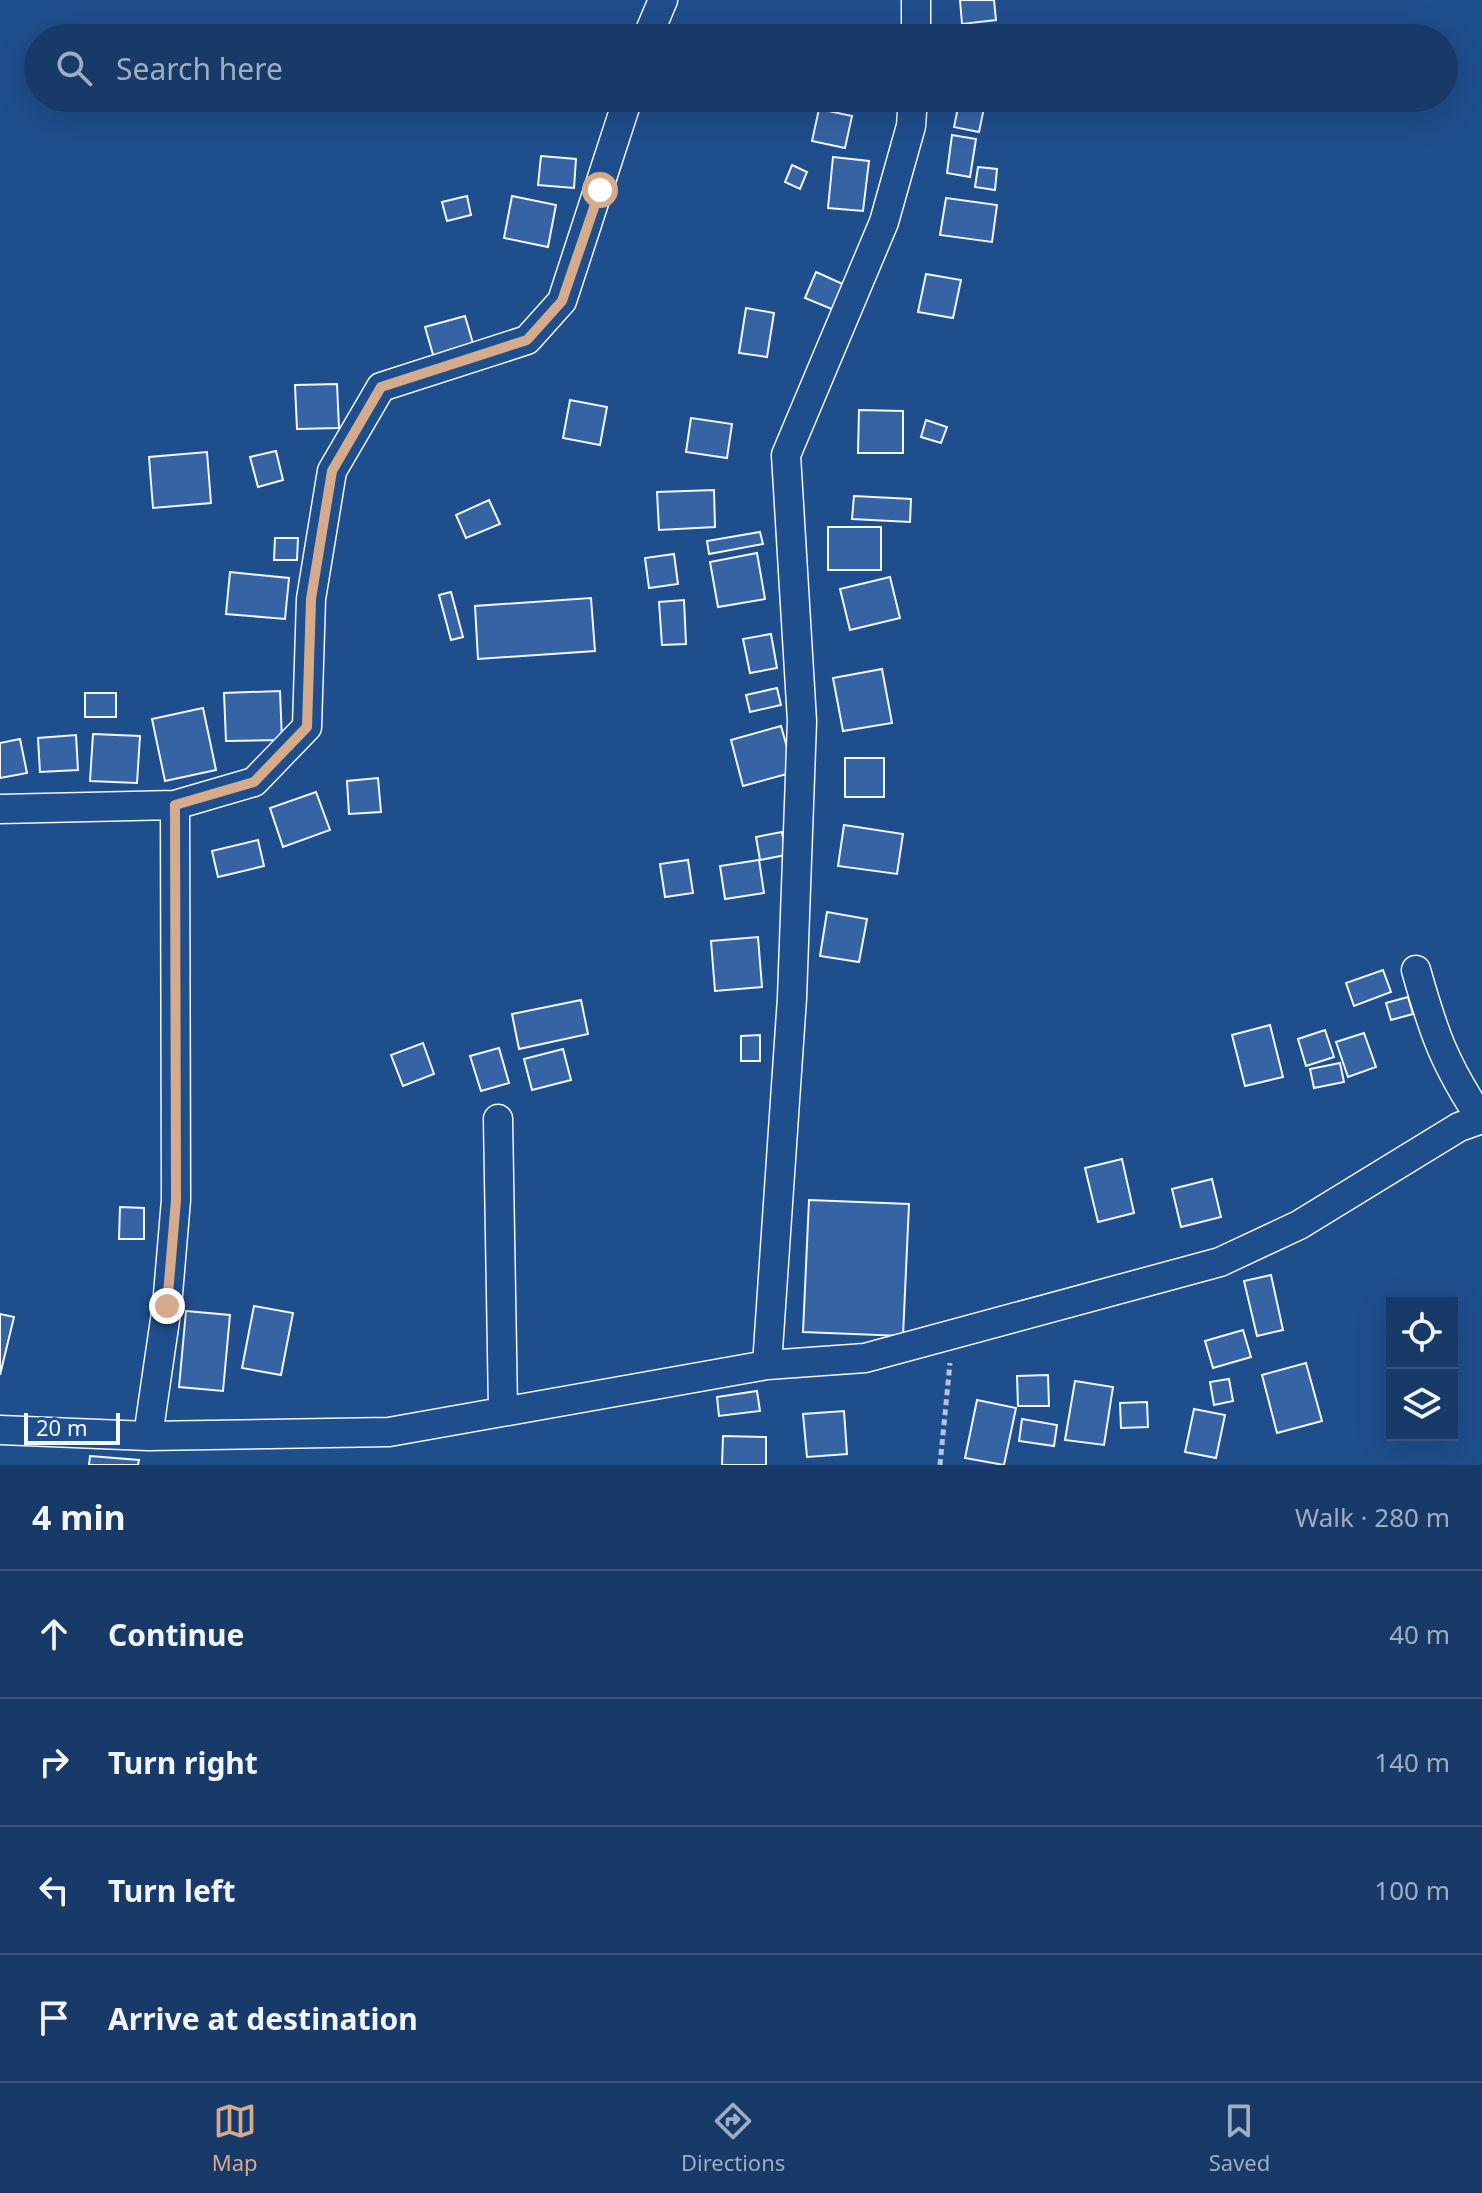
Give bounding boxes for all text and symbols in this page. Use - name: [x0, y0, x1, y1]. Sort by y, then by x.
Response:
- search box: [24, 24, 1458, 112]
- icon: search: [52, 46, 96, 90]
- text: Search here: [116, 48, 283, 89]
- route start: [582, 172, 618, 208]
- route end: [149, 1288, 185, 1324]
- map controls: [1386, 1297, 1458, 1441]
- button: locate: [1386, 1297, 1458, 1369]
- button: layers: [1386, 1369, 1458, 1441]
- scale bar: [24, 1409, 120, 1445]
- text: 20 m: [36, 1412, 87, 1442]
- text: 4 min: [32, 1494, 126, 1540]
- text: Walk · 280 m: [1295, 1499, 1450, 1535]
- icon: ahead: [32, 1612, 76, 1656]
- text: Continue: [108, 1614, 244, 1655]
- text: 40 m: [1389, 1616, 1450, 1652]
- icon: right: [32, 1740, 76, 1784]
- text: Turn right: [108, 1742, 258, 1783]
- text: 140 m: [1374, 1744, 1450, 1780]
- icon: left: [32, 1868, 76, 1912]
- text: Turn left: [108, 1870, 236, 1911]
- text: 100 m: [1374, 1872, 1450, 1908]
- icon: arrive: [32, 1996, 76, 2040]
- text: Arrive at destination: [108, 1998, 418, 2039]
- tab: Map: [212, 2099, 258, 2177]
- tab: Directions: [681, 2099, 785, 2177]
- tab: Saved: [1209, 2099, 1270, 2177]

